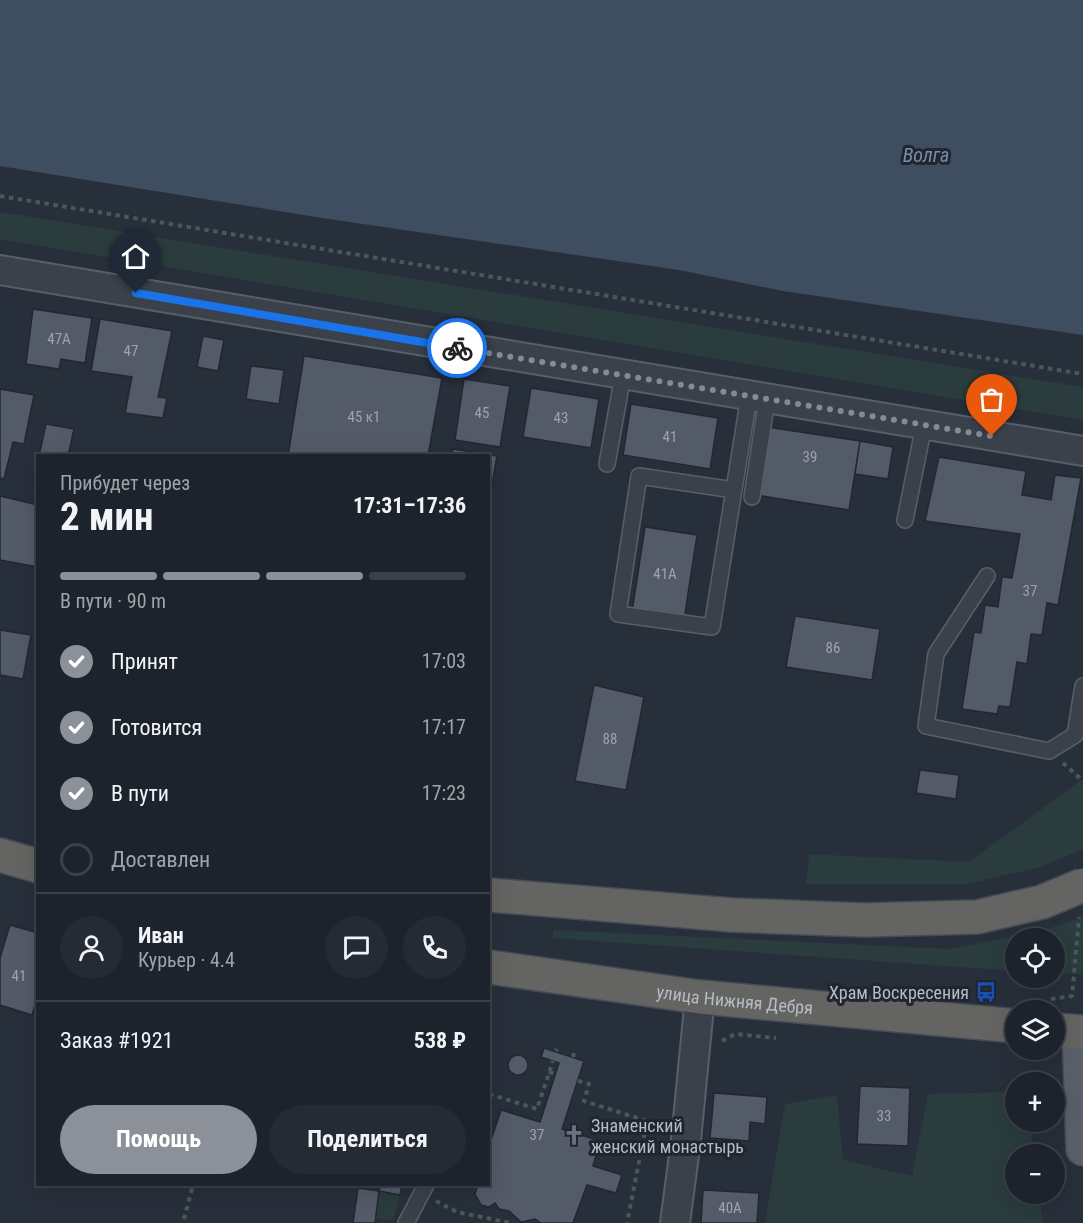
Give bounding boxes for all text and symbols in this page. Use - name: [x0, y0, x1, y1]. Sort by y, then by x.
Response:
- water label: Волга: [903, 143, 949, 167]
- pin: [110, 231, 161, 293]
- icon: home: [119, 240, 152, 273]
- courier: [427, 318, 487, 378]
- house number: 47А: [47, 330, 71, 348]
- icon: bike: [441, 332, 474, 365]
- house number: 47: [124, 342, 138, 360]
- pin: [966, 374, 1017, 436]
- icon: bag: [975, 383, 1008, 416]
- house number: 45: [475, 404, 489, 422]
- house number: 45 к1: [348, 408, 380, 426]
- house number: 43: [554, 409, 568, 427]
- house number: 41: [663, 428, 677, 446]
- house number: 39: [803, 448, 817, 466]
- text: Прибудет через: [60, 471, 190, 495]
- text: 17:31–17:36: [353, 493, 466, 518]
- text: 2 мин: [60, 494, 154, 540]
- house number: 41А: [653, 565, 677, 583]
- house number: 37: [1023, 582, 1037, 600]
- text: В пути · 90 m: [60, 589, 166, 613]
- house number: 86: [826, 639, 840, 657]
- icon: check: [60, 645, 93, 678]
- text: Принят: [111, 649, 178, 674]
- text: 17:03: [422, 649, 466, 673]
- icon: check: [60, 711, 93, 744]
- text: Готовится: [111, 715, 202, 740]
- text: 17:17: [422, 715, 466, 739]
- house number: 88: [603, 730, 617, 748]
- icon: check: [60, 777, 93, 810]
- text: В пути: [111, 781, 169, 806]
- text: 17:23: [422, 781, 466, 805]
- text: Доставлен: [111, 847, 210, 872]
- button: person: [60, 916, 123, 979]
- button: chat: [325, 916, 388, 979]
- button: phone: [403, 916, 466, 979]
- text: Иван: [138, 923, 184, 948]
- map controls: [1005, 928, 1065, 1204]
- button: locate: [1005, 928, 1065, 988]
- text: Курьер · 4.4: [138, 948, 235, 972]
- house number: 41: [12, 967, 26, 985]
- street label: улица Нижняя Дебря: [655, 980, 814, 1018]
- bus stop icon: Храм Воскресения: [974, 980, 998, 1004]
- place label: Храм Воскресения: [829, 982, 969, 1003]
- button: layers: [1005, 1000, 1065, 1060]
- text: Заказ #1921: [60, 1028, 173, 1053]
- text: 538 ₽: [414, 1028, 466, 1053]
- button: +: [1005, 1072, 1065, 1132]
- button: Помощь: [60, 1105, 257, 1174]
- button: Поделиться: [269, 1105, 466, 1174]
- house number: 33: [877, 1107, 891, 1125]
- place label: Знаменский женский монастырь: [591, 1115, 744, 1157]
- church icon: Знаменский женский монастырь: [562, 1123, 586, 1147]
- house number: 37: [530, 1126, 544, 1144]
- button: −: [1005, 1144, 1065, 1204]
- house number: 40А: [718, 1199, 742, 1217]

